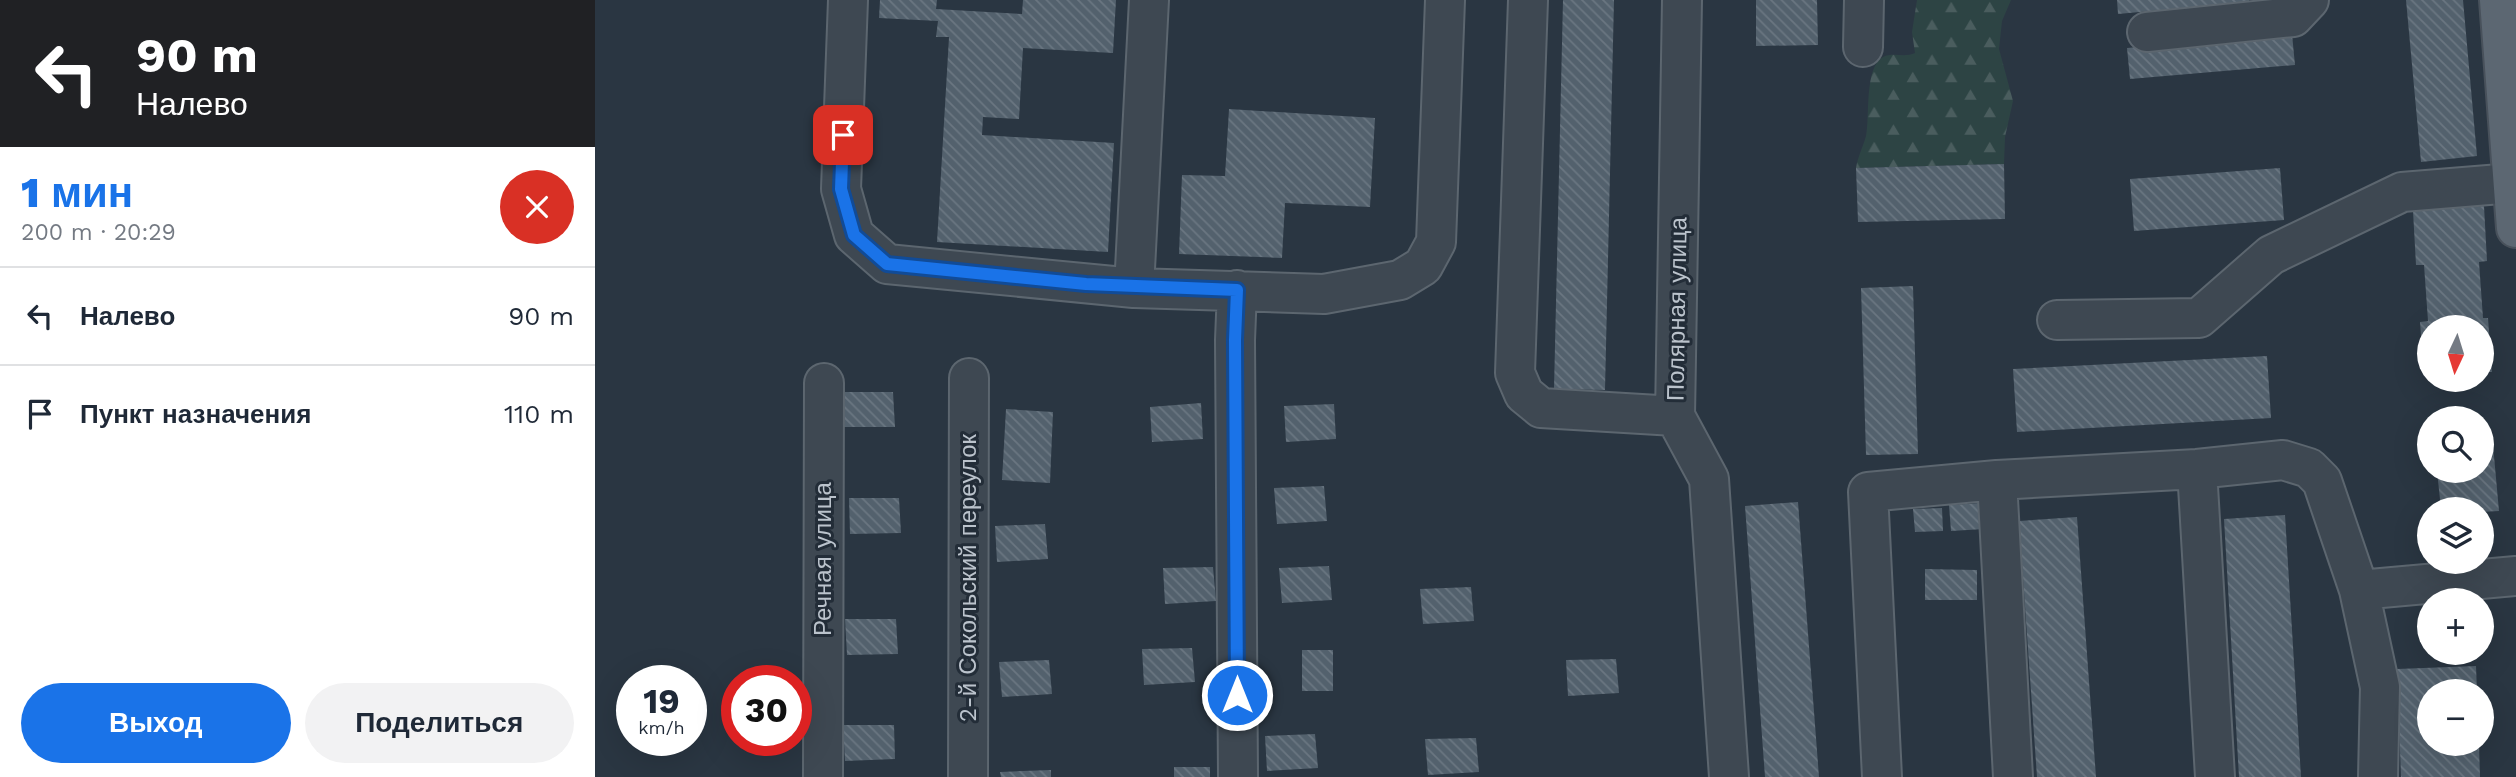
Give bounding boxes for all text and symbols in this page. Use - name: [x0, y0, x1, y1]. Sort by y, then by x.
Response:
- text: 90 m: [136, 26, 258, 84]
- icon: left: [21, 28, 112, 119]
- text: Налево: [136, 85, 248, 123]
- pin: [813, 105, 873, 165]
- icon: arrive: [824, 116, 862, 154]
- text: 1 мин: [21, 168, 133, 217]
- button: close: [500, 170, 574, 244]
- street label: Полярная улица: [1661, 216, 1693, 401]
- text: 200 m · 20:29: [21, 219, 176, 246]
- icon: left: [21, 297, 59, 335]
- text: Налево: [80, 301, 175, 331]
- text: 90 m: [508, 301, 574, 331]
- north arrow: [2417, 315, 2494, 392]
- map controls: [2417, 315, 2494, 756]
- icon: arrive: [21, 395, 59, 433]
- text: Пункт назначения: [80, 399, 311, 429]
- text: 110 m: [504, 399, 574, 429]
- button: search: [2417, 406, 2494, 483]
- street label: 2-й Сокольский переулок: [954, 434, 982, 722]
- street label: Речная улица: [809, 481, 837, 636]
- button: layers: [2417, 497, 2494, 574]
- button: +: [2417, 588, 2494, 665]
- position arrow: [1200, 658, 1274, 732]
- speed limit sign: 30: [721, 665, 812, 756]
- button: −: [2417, 679, 2494, 756]
- text: 19: [643, 680, 680, 722]
- button: Выход: [21, 683, 291, 763]
- button: Поделиться: [305, 683, 574, 763]
- text: km/h: [638, 717, 685, 738]

